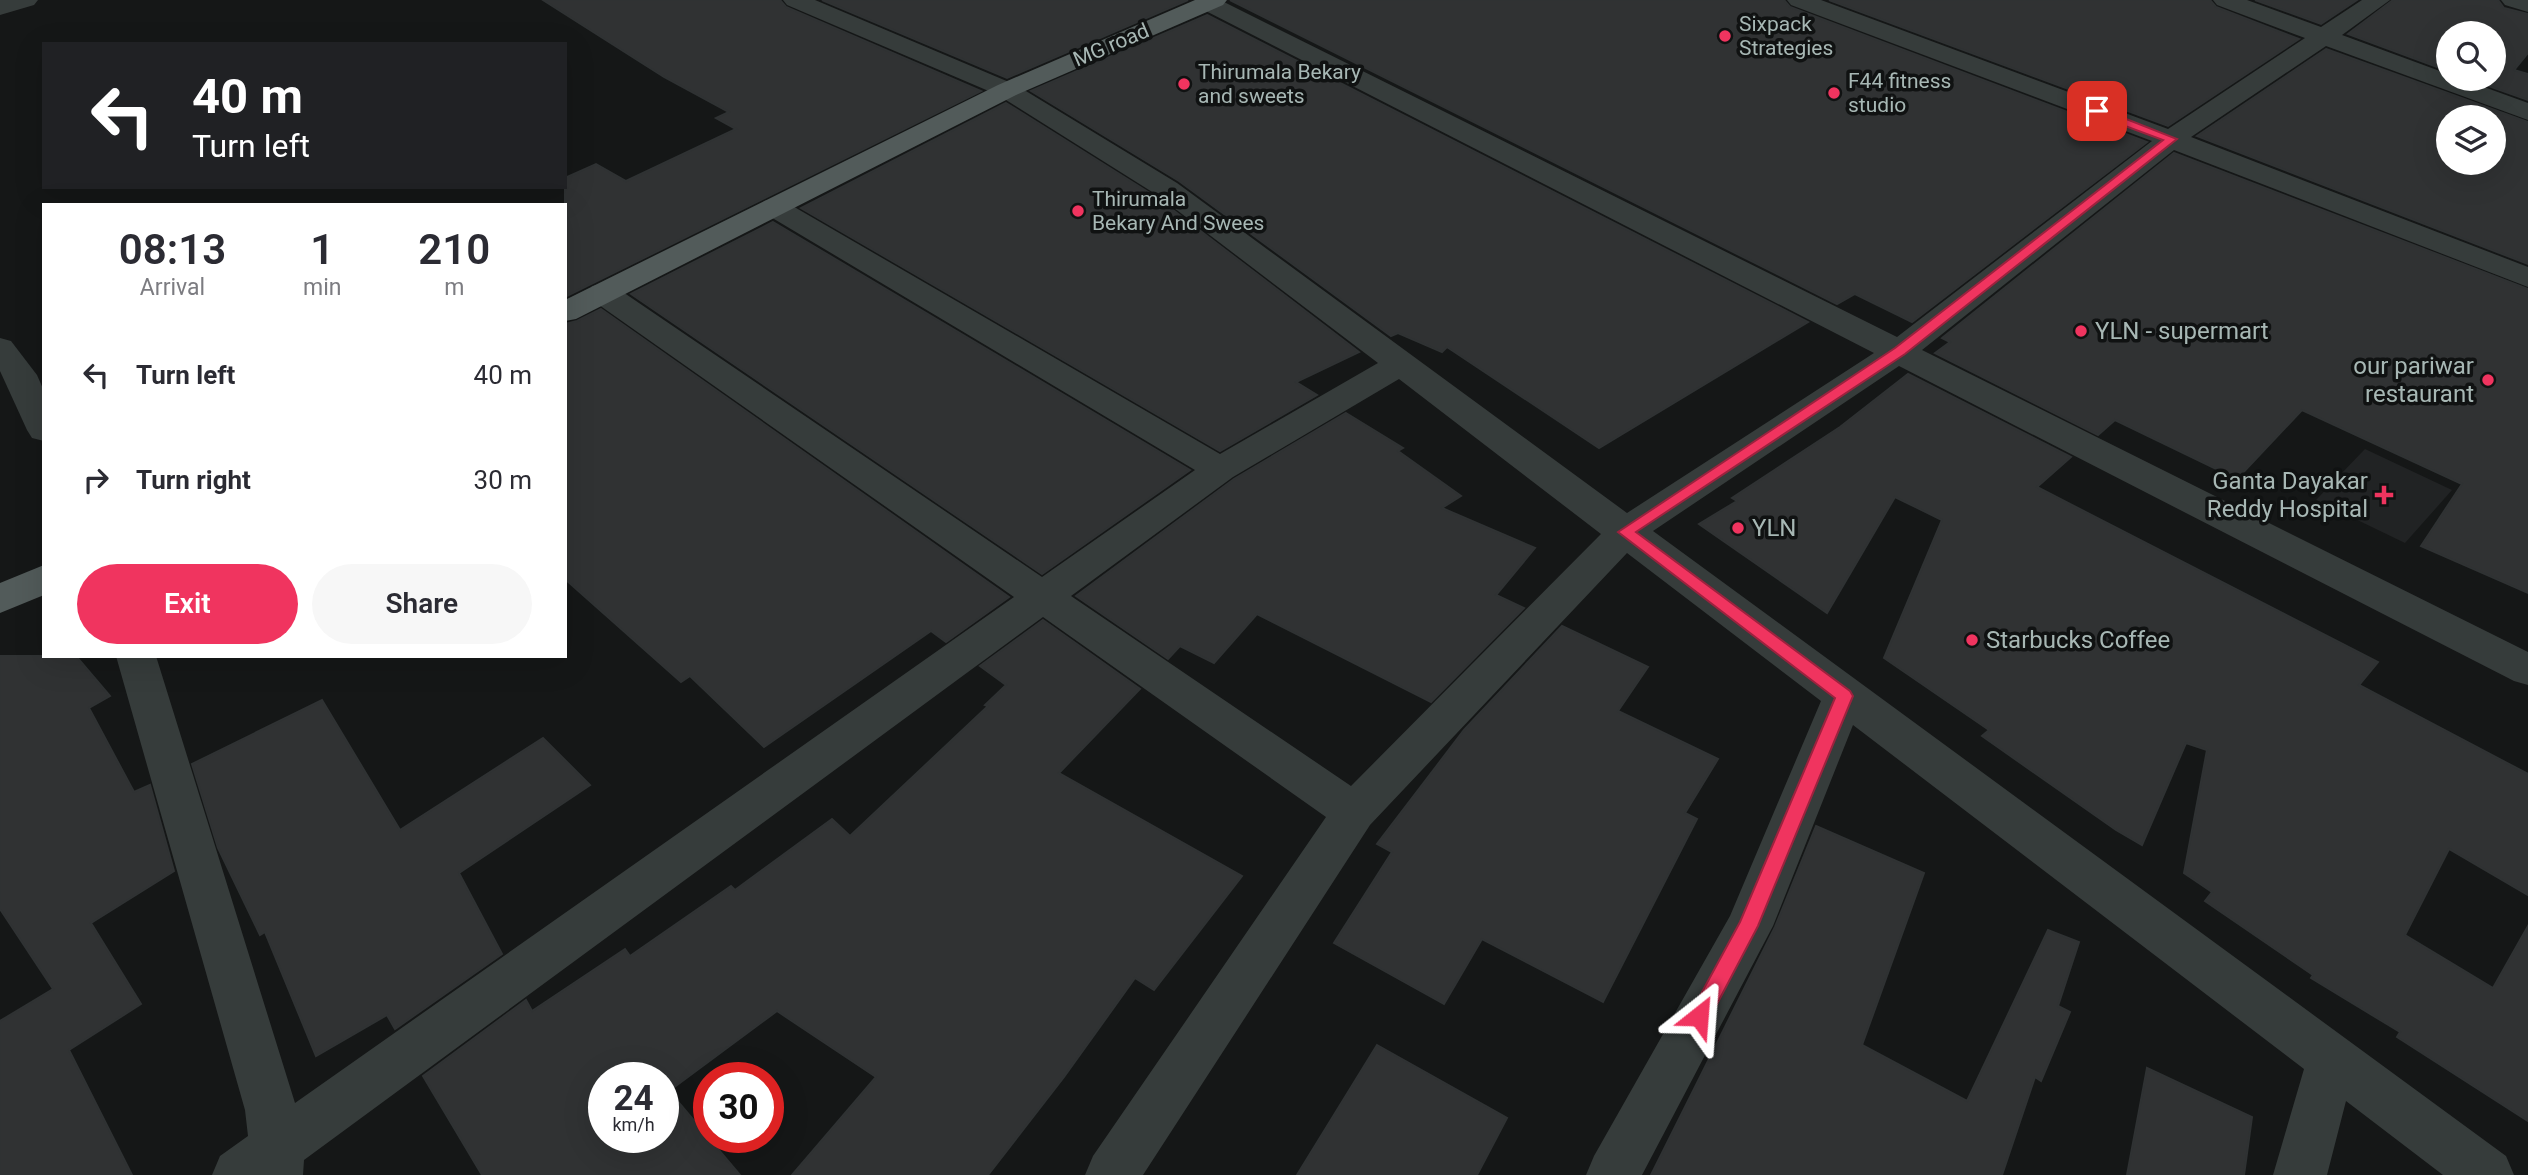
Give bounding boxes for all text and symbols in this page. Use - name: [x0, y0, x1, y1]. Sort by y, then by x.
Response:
- place label: Sixpack Strategies: [1739, 12, 1833, 60]
- street label: MG road: [1069, 18, 1153, 72]
- map controls: [2436, 21, 2506, 175]
- button: search: [2436, 21, 2506, 91]
- marker: Sixpack Strategies: [1717, 28, 1733, 44]
- place label: Thirumala Bekary and sweets: [1198, 60, 1361, 108]
- text: 40 m: [192, 68, 303, 125]
- place label: F44 fitness studio: [1848, 69, 1951, 117]
- icon: left: [77, 70, 168, 161]
- marker: Thirumala Bekary and sweets: [1176, 76, 1192, 92]
- pin: [2067, 81, 2127, 141]
- marker: F44 fitness studio: [1826, 85, 1842, 101]
- icon: arrive: [2078, 92, 2116, 130]
- button: layers: [2436, 105, 2506, 175]
- text: Turn left: [192, 127, 310, 165]
- place label: Thirumala Bekary And Swees: [1092, 187, 1264, 235]
- marker: Thirumala Bekary And Swees: [1070, 203, 1086, 219]
- text: 08:13: [119, 225, 226, 274]
- text: 1: [310, 225, 334, 274]
- text: 210: [418, 225, 490, 274]
- text: Arrival: [140, 274, 205, 301]
- text: min: [303, 274, 341, 301]
- text: m: [444, 274, 464, 301]
- place label: YLN - supermart: [2095, 317, 2269, 345]
- marker: YLN - supermart: [2073, 323, 2089, 339]
- place label: our pariwar restaurant: [2353, 352, 2474, 408]
- icon: left: [77, 356, 115, 394]
- text: Turn left: [136, 360, 235, 390]
- text: 40 m: [474, 360, 532, 390]
- marker: our pariwar restaurant: [2480, 372, 2496, 388]
- icon: right: [77, 461, 115, 499]
- text: Turn right: [136, 465, 251, 495]
- text: 30 m: [474, 465, 532, 495]
- place label: Ganta Dayakar Reddy Hospital: [2207, 467, 2368, 523]
- marker: Ganta Dayakar Reddy Hospital: [2374, 485, 2394, 505]
- place label: YLN: [1752, 514, 1796, 542]
- marker: YLN: [1730, 520, 1746, 536]
- button: Exit: [77, 564, 298, 644]
- button: Share: [312, 564, 532, 644]
- place label: Starbucks Coffee: [1986, 626, 2170, 654]
- marker: Starbucks Coffee: [1964, 632, 1980, 648]
- position arrow: [1662, 979, 1736, 1053]
- speed limit sign: 30: [693, 1062, 784, 1153]
- text: 24: [613, 1078, 654, 1119]
- text: km/h: [612, 1114, 655, 1135]

